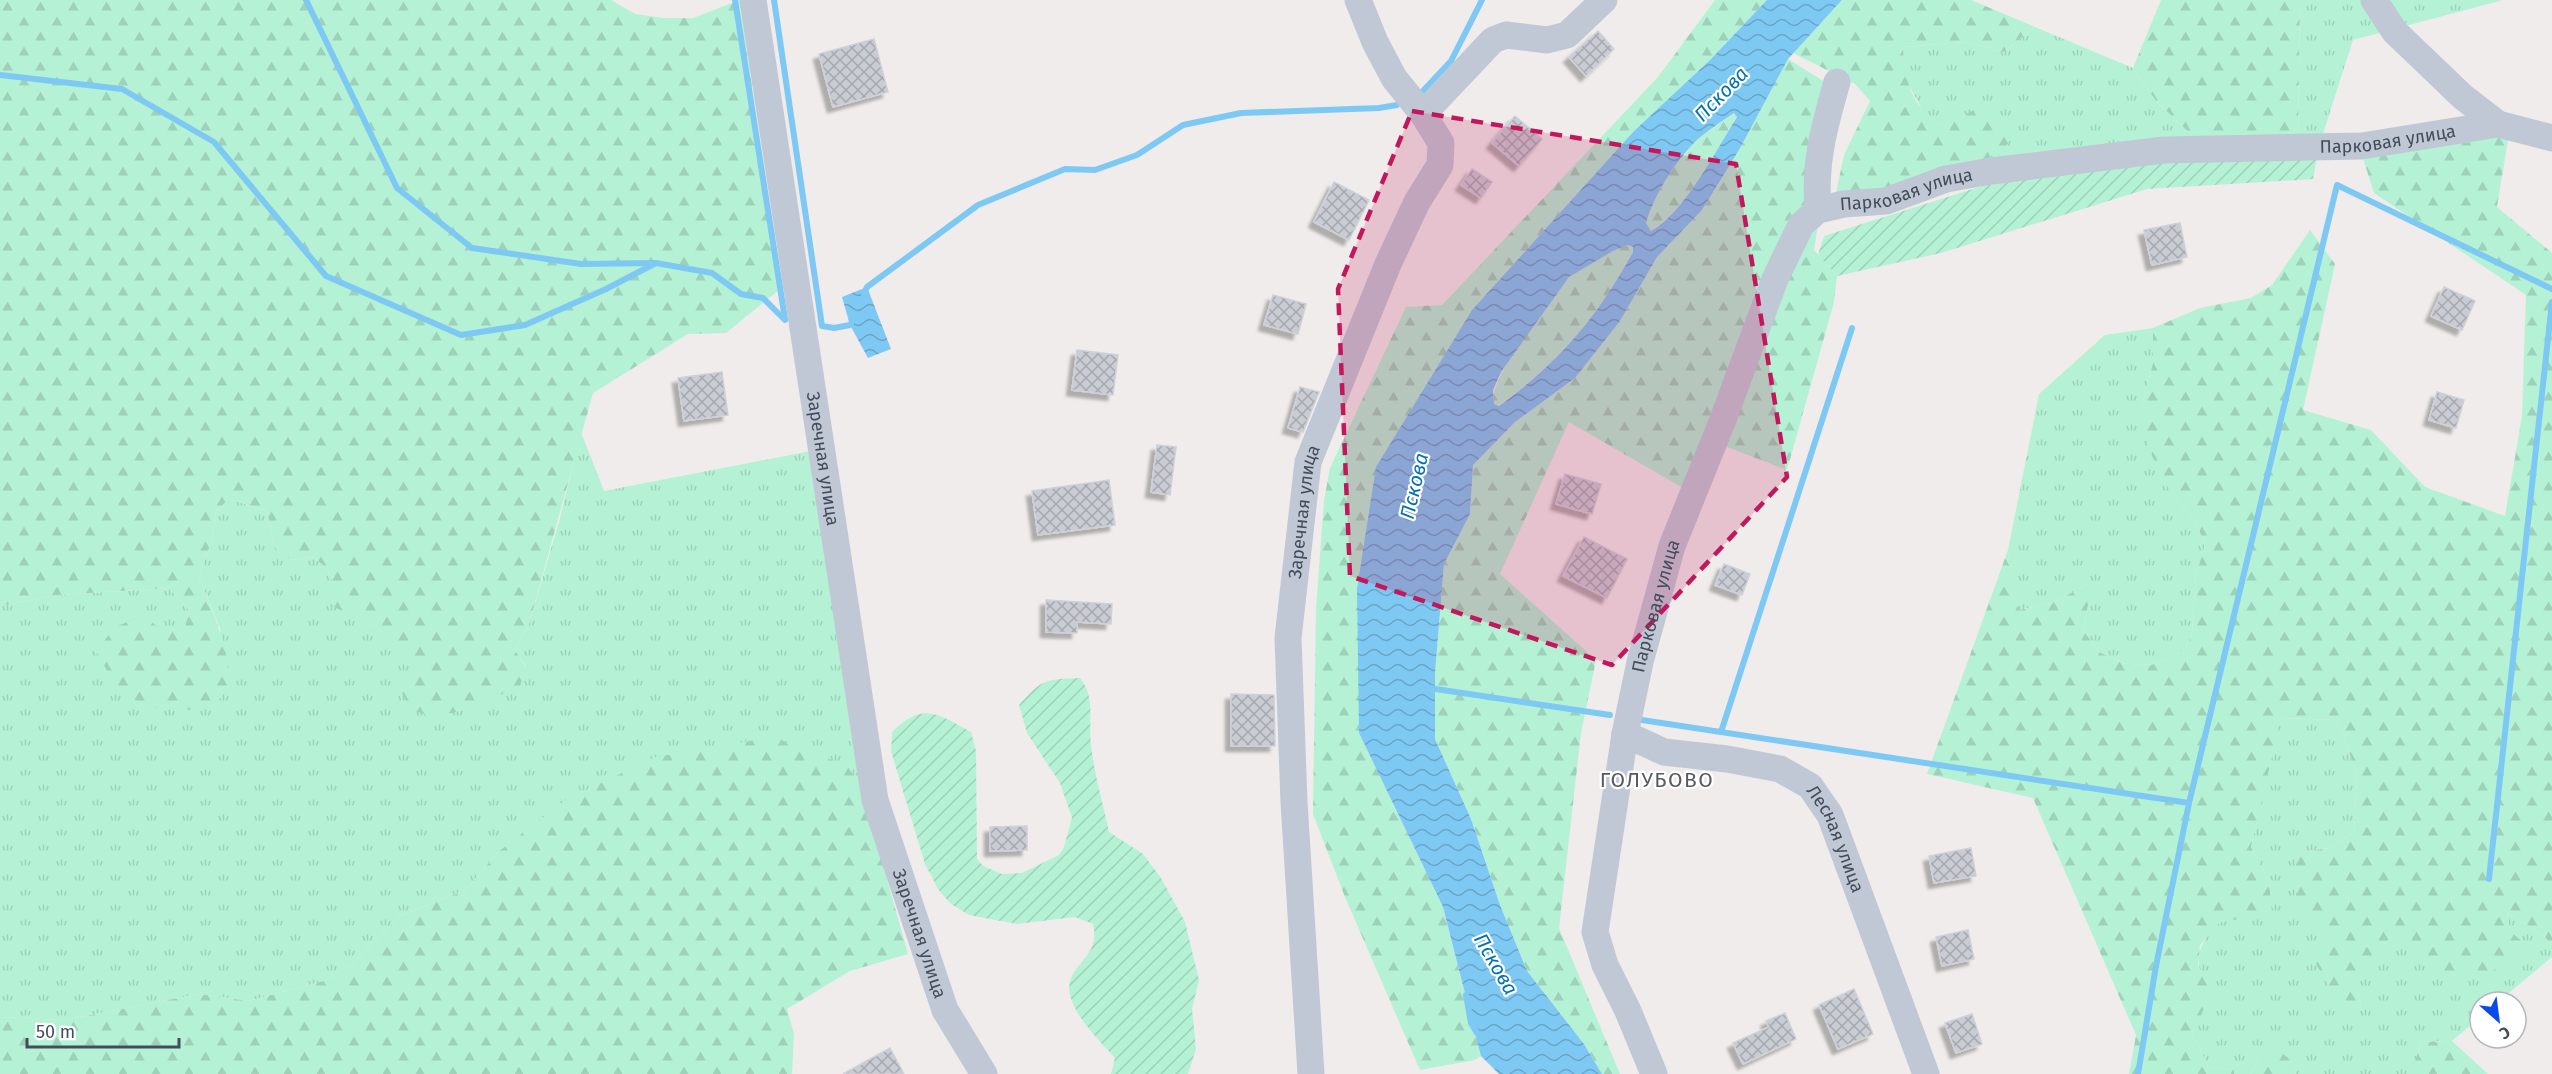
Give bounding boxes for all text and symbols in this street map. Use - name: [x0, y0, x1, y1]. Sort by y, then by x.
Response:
- water label: Пскова: [1689, 62, 1753, 126]
- street label: Парковая улица: [2320, 120, 2457, 158]
- street label: Парковая улица: [1839, 163, 1974, 215]
- street label: Заречная улица: [802, 390, 844, 527]
- street label: Заречная улица: [1284, 441, 1325, 580]
- water label: Пскова: [1395, 451, 1433, 521]
- street label: Парковая улица: [1627, 536, 1685, 674]
- district label: ГОЛУБОВО: [1600, 767, 1714, 793]
- street label: Лесная улица: [1802, 781, 1869, 896]
- street label: Заречная улица: [888, 866, 951, 1001]
- water label: Пскова: [1469, 929, 1523, 999]
- north arrow: [2468, 990, 2528, 1050]
- scale bar: [27, 1011, 178, 1049]
- text: 50 m: [36, 1021, 75, 1043]
- text: С: [2496, 1022, 2513, 1044]

